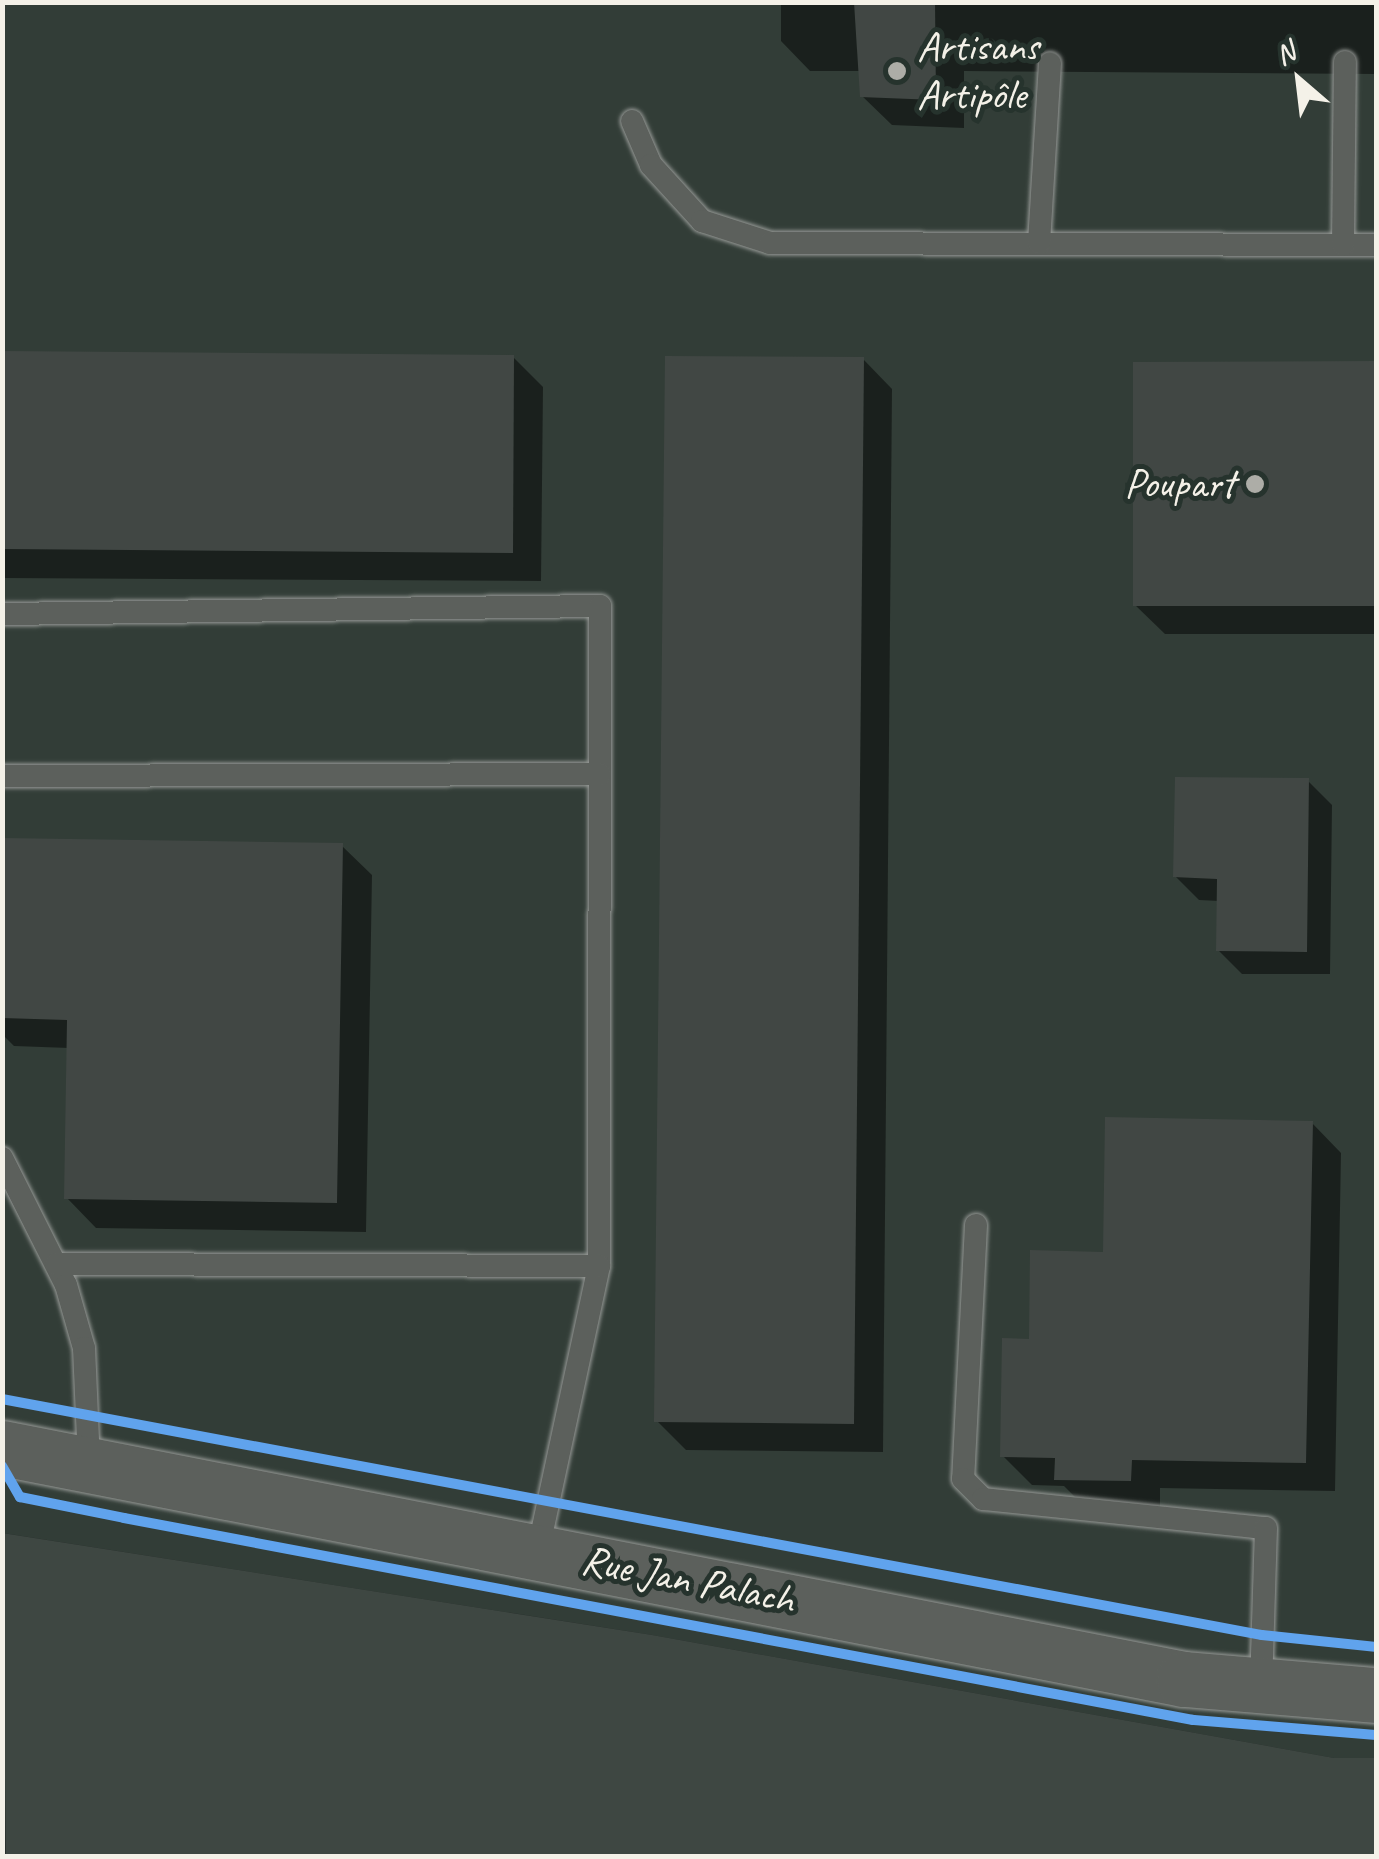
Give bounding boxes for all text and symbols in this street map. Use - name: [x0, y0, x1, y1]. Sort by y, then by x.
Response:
- place label: Artisans Artipôle: [917, 22, 1039, 120]
- north arrow: [1249, 30, 1349, 130]
- text: N: [1269, 34, 1301, 73]
- marker: Artisans Artipôle: [886, 60, 908, 82]
- place label: Poupart: [1124, 459, 1235, 509]
- marker: Poupart: [1244, 473, 1266, 495]
- street label: Rue Jan Palach: [578, 1535, 798, 1625]

